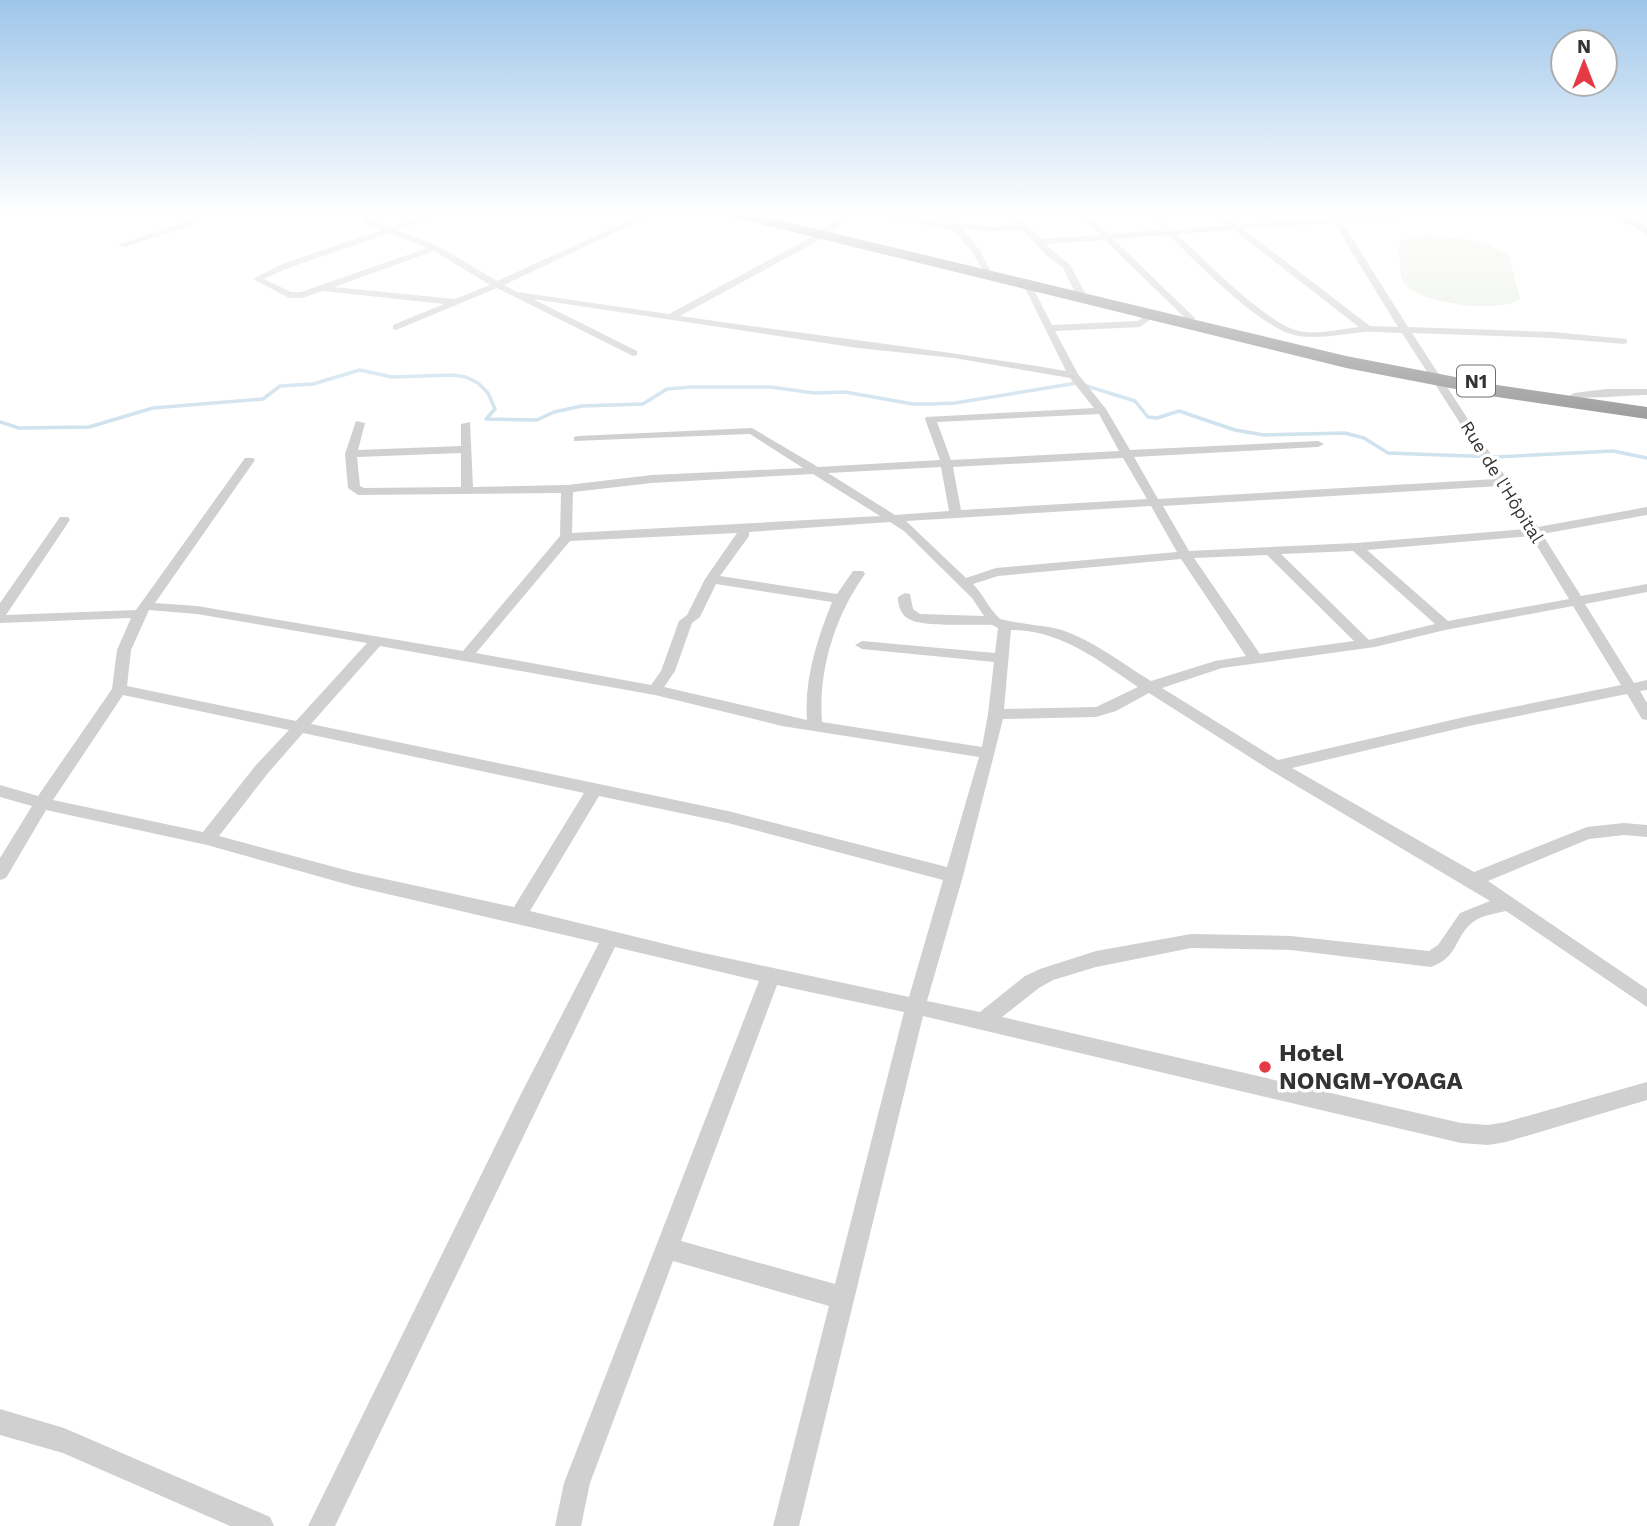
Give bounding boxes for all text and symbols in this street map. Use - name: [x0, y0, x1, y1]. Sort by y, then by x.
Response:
- north arrow: [1549, 28, 1619, 98]
- text: N: [1577, 35, 1591, 58]
- road number: N1: [1457, 366, 1495, 396]
- street label: Rue de l'Hôpital: [1457, 417, 1549, 547]
- place label: Hotel NONGM-YOAGA: [1279, 1039, 1464, 1095]
- marker: Hotel NONGM-YOAGA: [1257, 1059, 1273, 1075]

